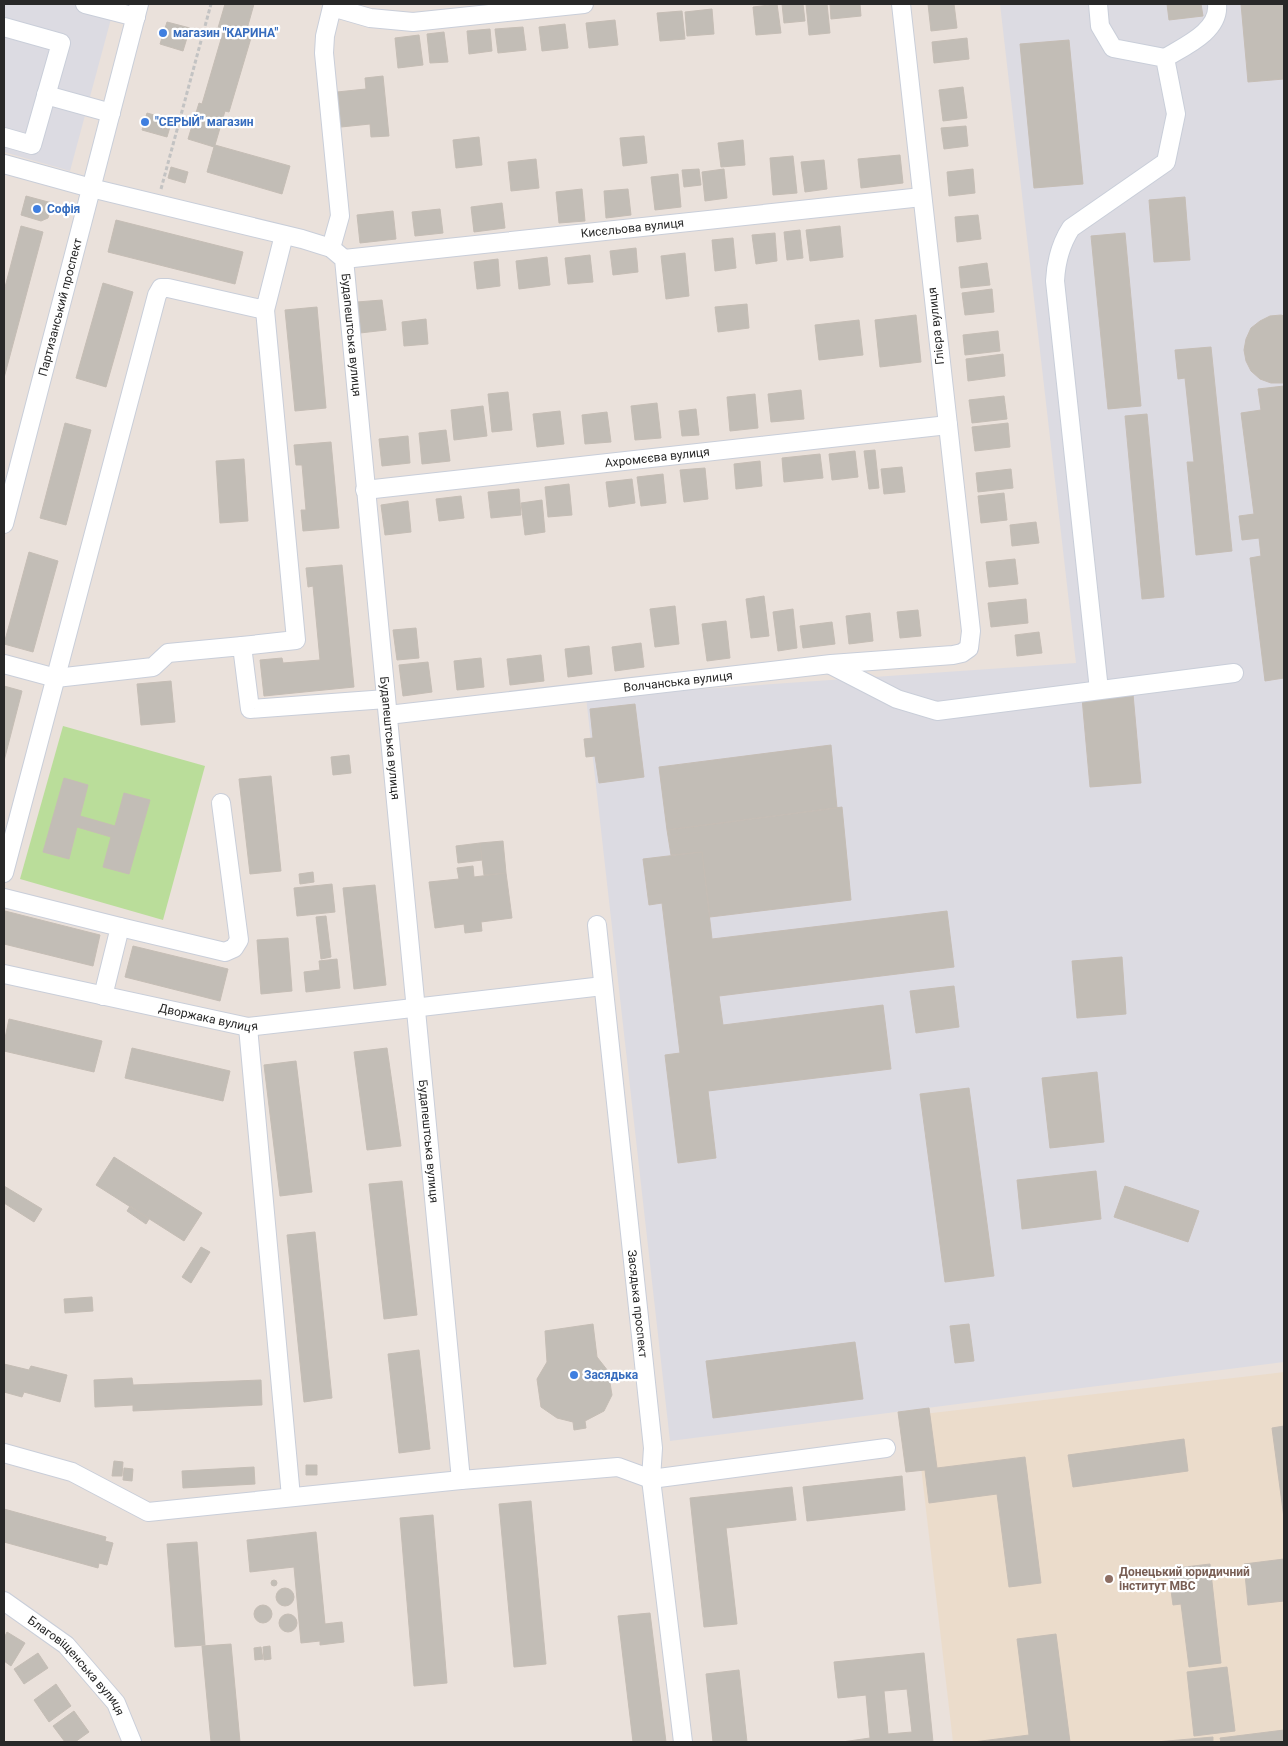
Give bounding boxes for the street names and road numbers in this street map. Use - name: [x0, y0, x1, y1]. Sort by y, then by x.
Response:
- street label: Кисєльова вулиця: [580, 216, 685, 241]
- street label: Партизанський проспект: [36, 236, 85, 378]
- street label: Будапештська вулиця: [338, 273, 364, 397]
- street label: Глієра вулиця: [925, 287, 947, 365]
- street label: Ахромєєва вулиця: [604, 445, 710, 470]
- street label: Волчанська вулиця: [623, 668, 733, 695]
- street label: Будапештська вулиця: [377, 676, 403, 800]
- street label: Дворжака вулиця: [157, 1001, 259, 1035]
- street label: Будапештська вулиця: [416, 1079, 441, 1204]
- street label: Засядька проспект: [625, 1249, 650, 1359]
- street label: Благовіщенська вулиця: [25, 1613, 127, 1717]

